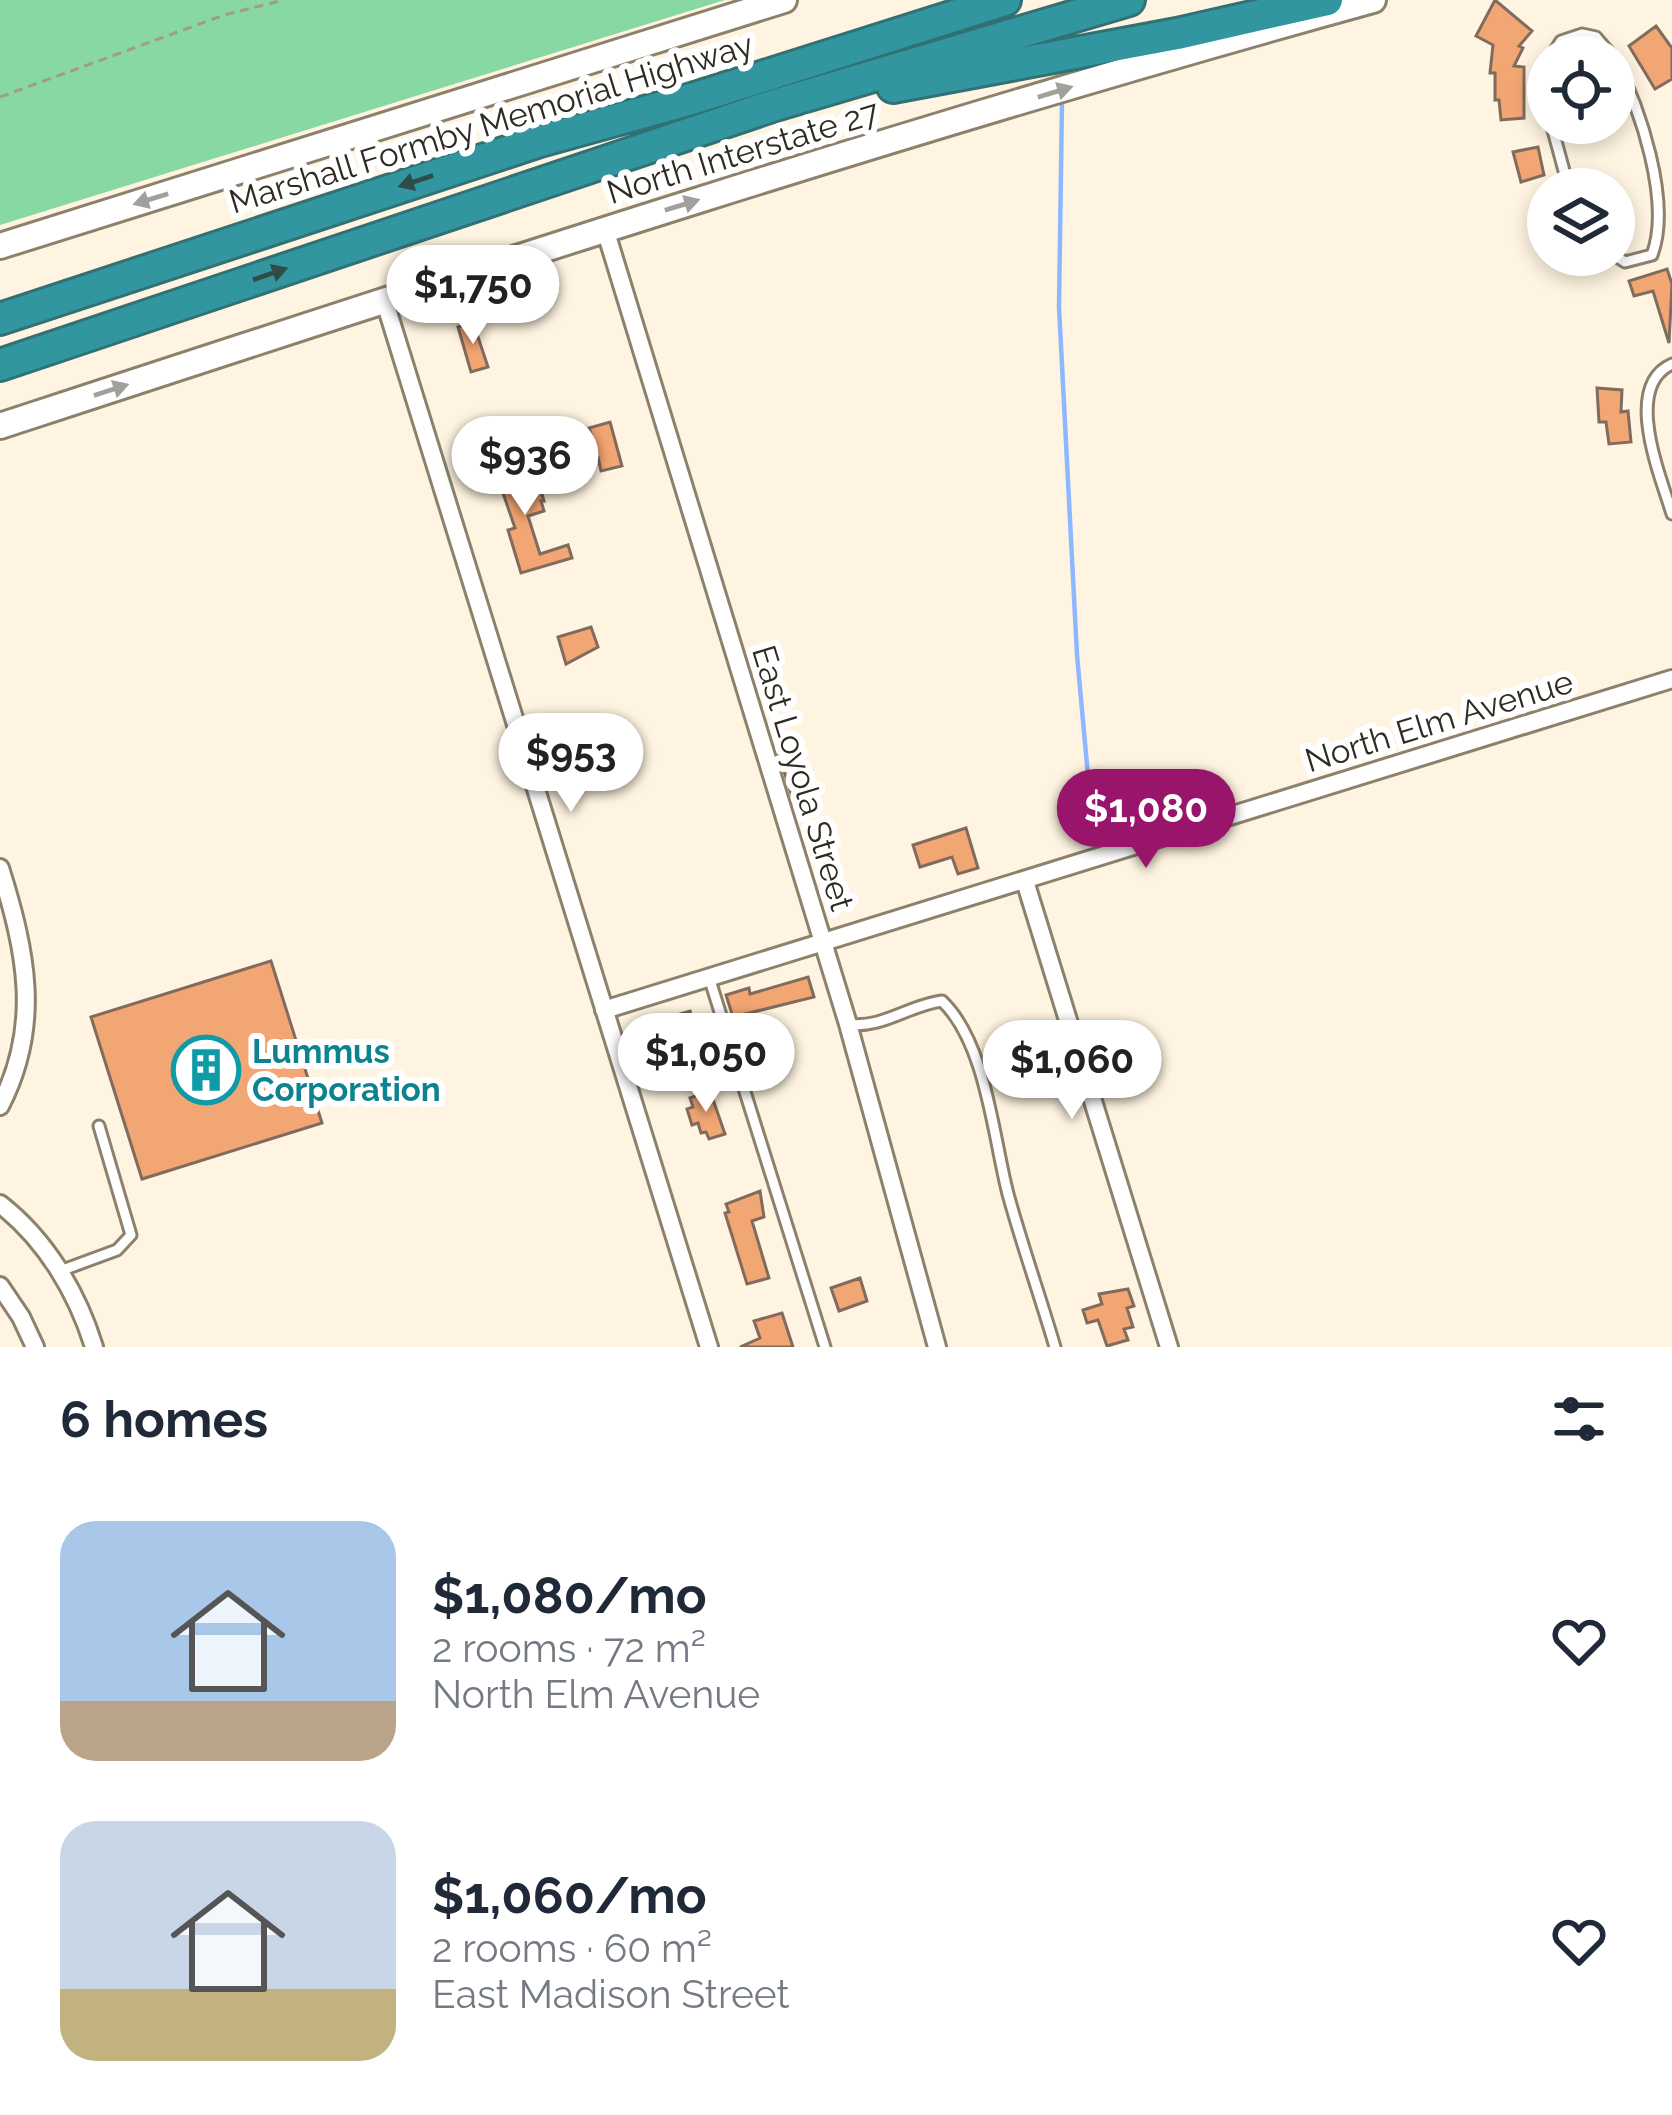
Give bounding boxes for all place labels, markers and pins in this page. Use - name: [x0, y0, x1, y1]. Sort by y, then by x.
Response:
- pin: $1,750: [375, 245, 571, 347]
- pin: $936: [454, 416, 596, 518]
- pin: $953: [500, 713, 642, 815]
- pin: $1,080: [1048, 769, 1244, 871]
- pin: $1,050: [608, 1013, 804, 1115]
- pin: $1,060: [974, 1020, 1170, 1122]
- place label: Lummus Corporation: [252, 1032, 441, 1109]
- building icon: Lummus Corporation: [171, 1035, 241, 1105]

